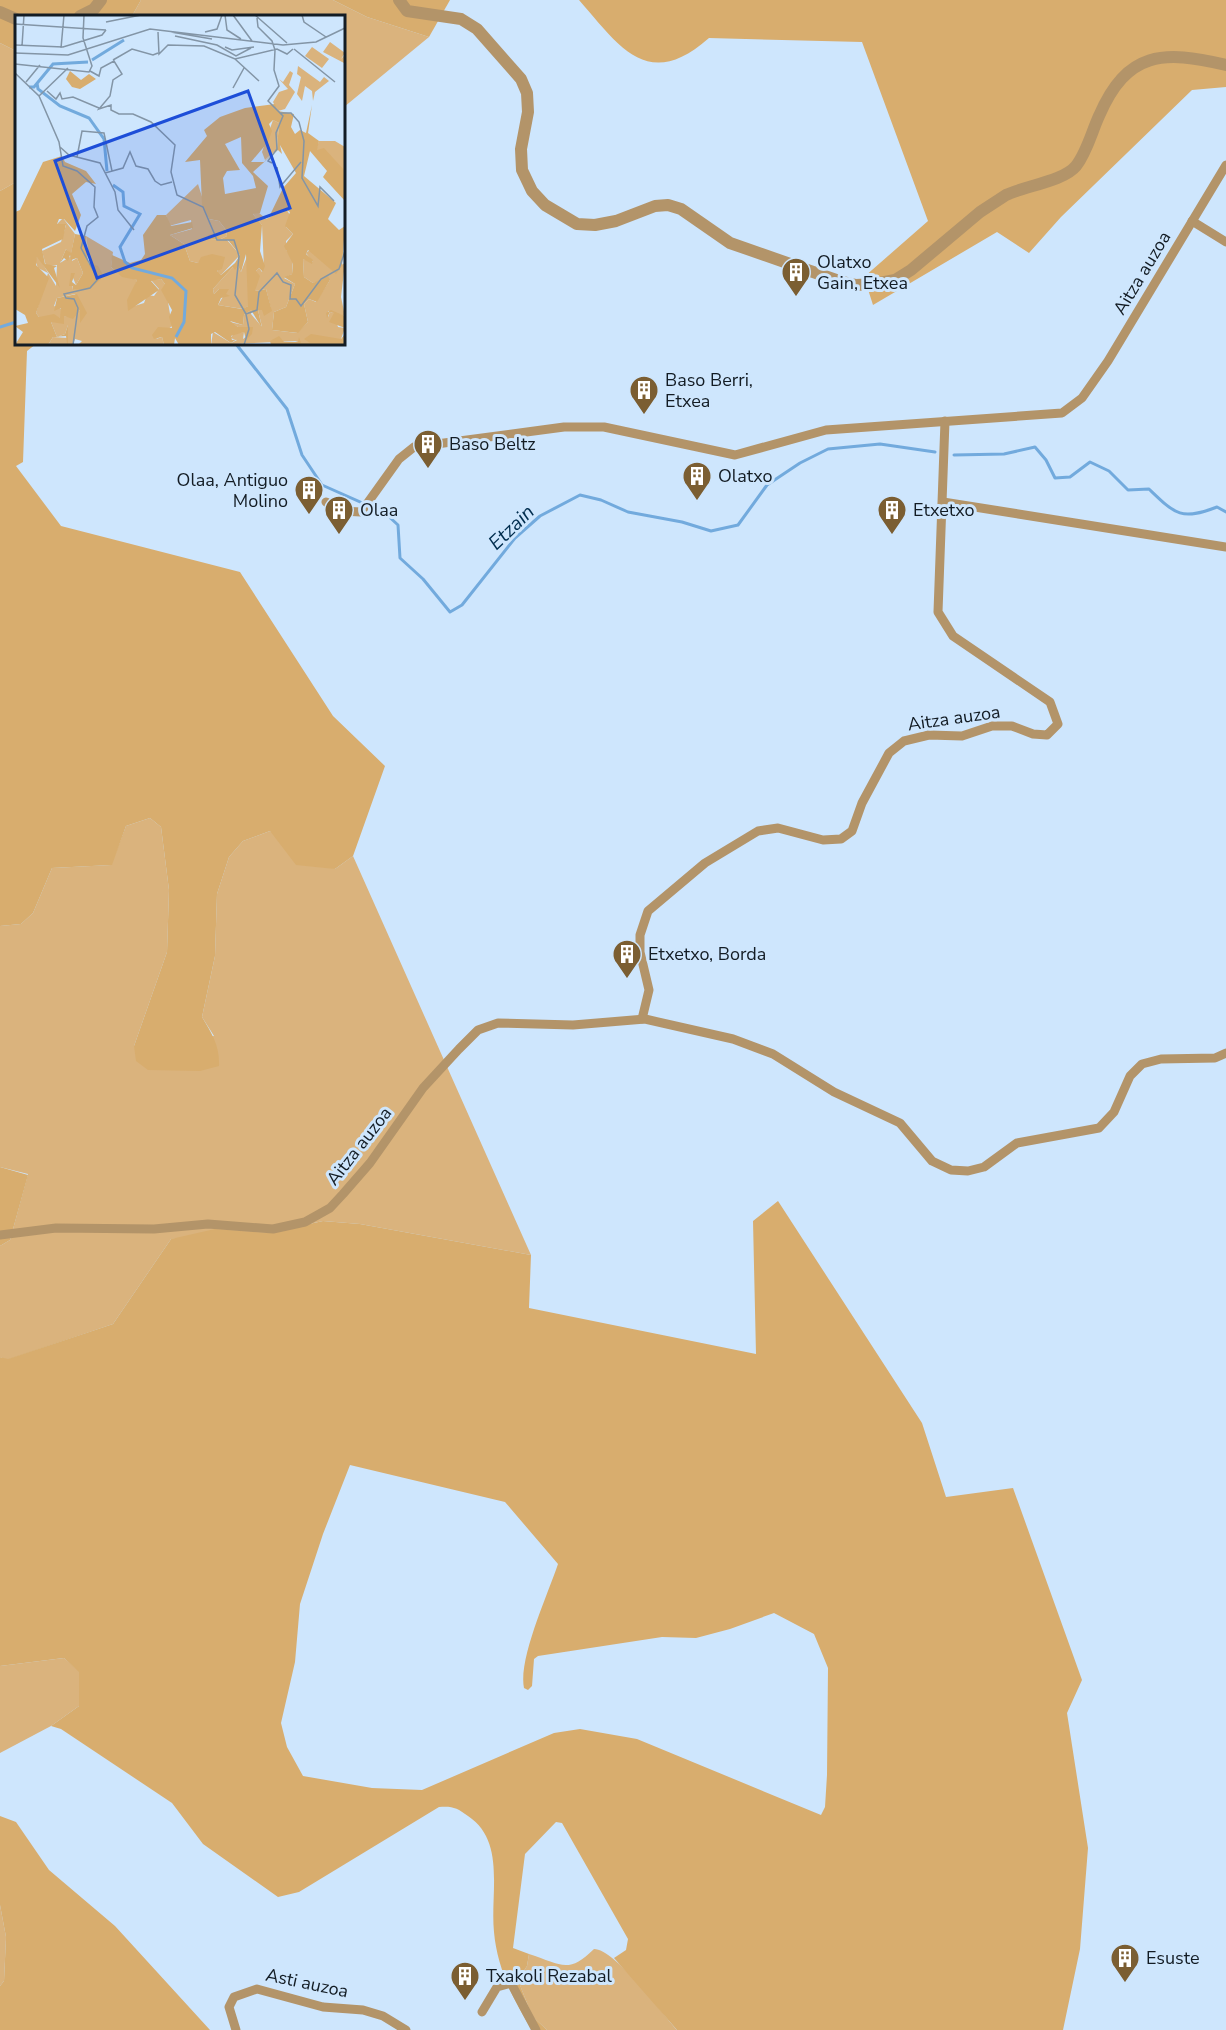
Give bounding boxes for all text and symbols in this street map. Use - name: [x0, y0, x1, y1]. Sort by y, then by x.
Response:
- inset map: [15, 15, 345, 345]
- street label: Aitza auzoa: [1108, 227, 1176, 319]
- place label: Olatxo Gain, Etxea: [817, 250, 908, 295]
- building icon: Olatxo Gain, Etxea: [780, 256, 812, 298]
- place label: Baso Berri, Etxea: [665, 368, 753, 413]
- building icon: Baso Berri, Etxea: [628, 374, 660, 416]
- building icon: Baso Beltz: [412, 428, 444, 470]
- place label: Baso Beltz: [449, 432, 536, 456]
- building icon: Olatxo: [681, 460, 713, 502]
- place label: Olatxo: [718, 464, 772, 488]
- place label: Olaa, Antiguo Molino: [177, 468, 288, 513]
- building icon: Olaa, Antiguo Molino: [293, 474, 325, 516]
- building icon: Olaa: [323, 494, 355, 536]
- building icon: Etxetxo: [876, 494, 908, 536]
- place label: Olaa: [360, 498, 398, 522]
- place label: Etxetxo: [913, 498, 974, 522]
- water label: Etzain: [482, 499, 540, 556]
- street label: Aitza auzoa: [906, 700, 1002, 736]
- building icon: Etxetxo, Borda: [611, 938, 643, 980]
- place label: Etxetxo, Borda: [648, 942, 766, 966]
- street label: Aitza auzoa: [321, 1102, 397, 1190]
- building icon: Esuste: [1109, 1942, 1141, 1984]
- place label: Esuste: [1146, 1946, 1199, 1970]
- building icon: Txakoli Rezabal: [449, 1960, 481, 2002]
- street label: Asti auzoa: [263, 1963, 351, 2003]
- place label: Txakoli Rezabal: [486, 1964, 612, 1988]

